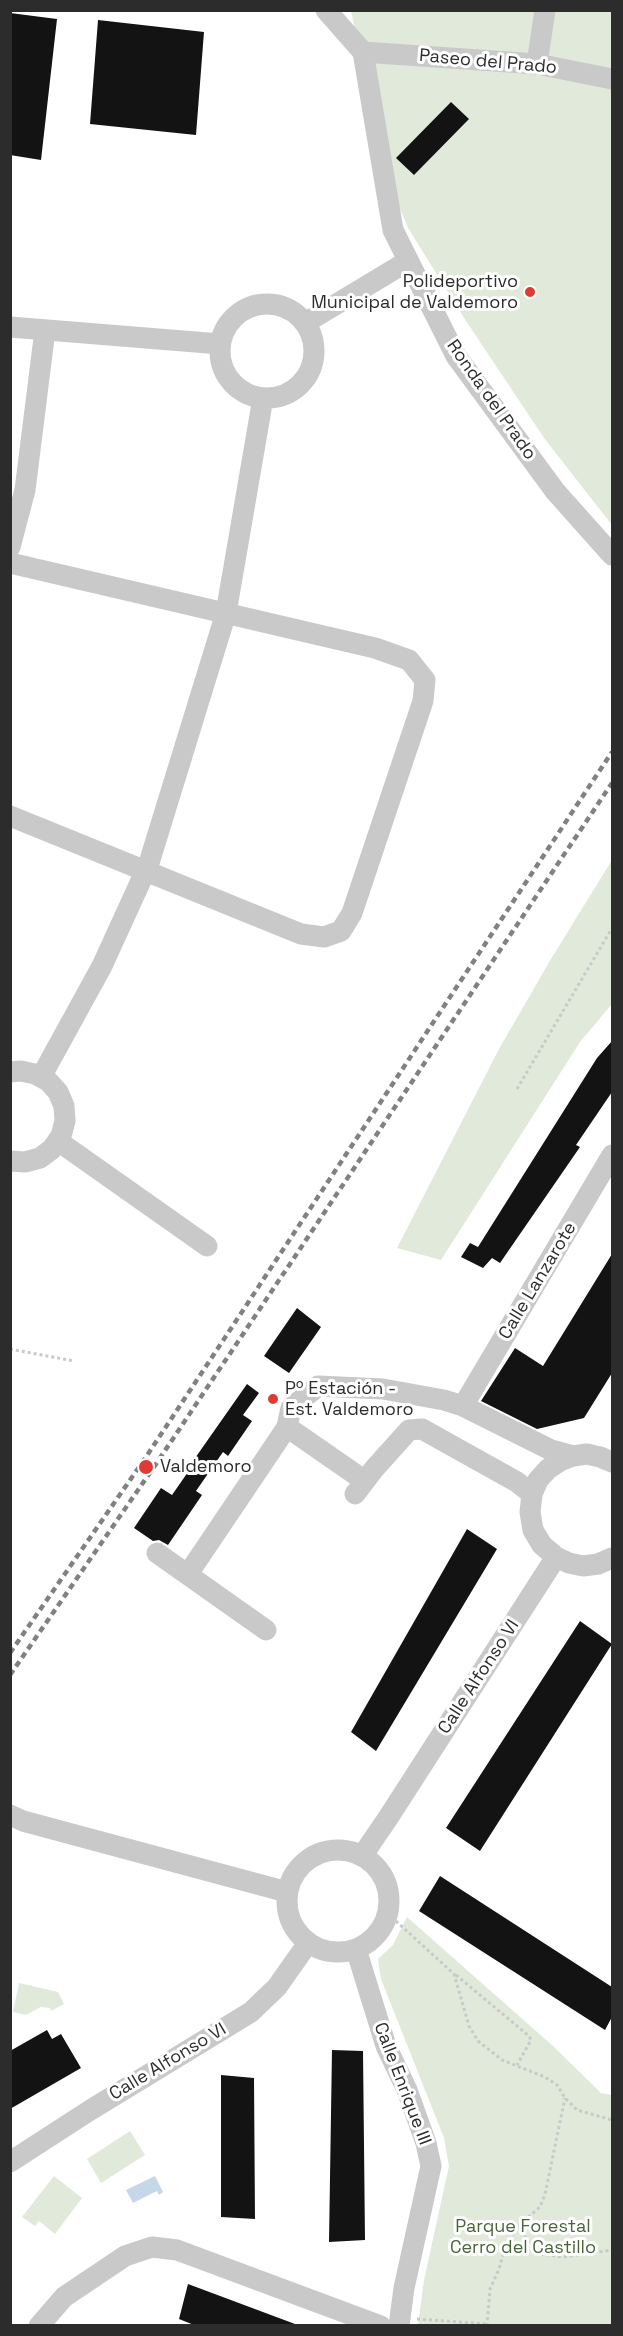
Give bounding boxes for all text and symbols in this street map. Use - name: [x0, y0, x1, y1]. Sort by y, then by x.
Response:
- street label: Paseo del Prado: [418, 45, 558, 79]
- place label: Polideportivo Municipal de Valdemoro: [311, 271, 518, 314]
- marker: Polideportivo Municipal de Valdemoro: [523, 285, 537, 299]
- street label: Ronda del Prado: [442, 336, 540, 464]
- street label: Calle Lanzarote: [495, 1219, 581, 1343]
- place label: Pº Estación - Est. Valdemoro: [285, 1378, 414, 1420]
- marker: Pº Estación - Est. Valdemoro: [266, 1392, 280, 1406]
- place label: Valdemoro: [160, 1456, 252, 1478]
- marker: Valdemoro: [137, 1458, 155, 1476]
- street label: Calle Alfonso VI: [434, 1616, 524, 1738]
- street label: Calle Alfonso VI: [106, 2019, 230, 2105]
- street label: Calle Enrique III: [369, 2020, 435, 2148]
- park label: Parque Forestal Cerro del Castillo: [450, 2216, 596, 2258]

